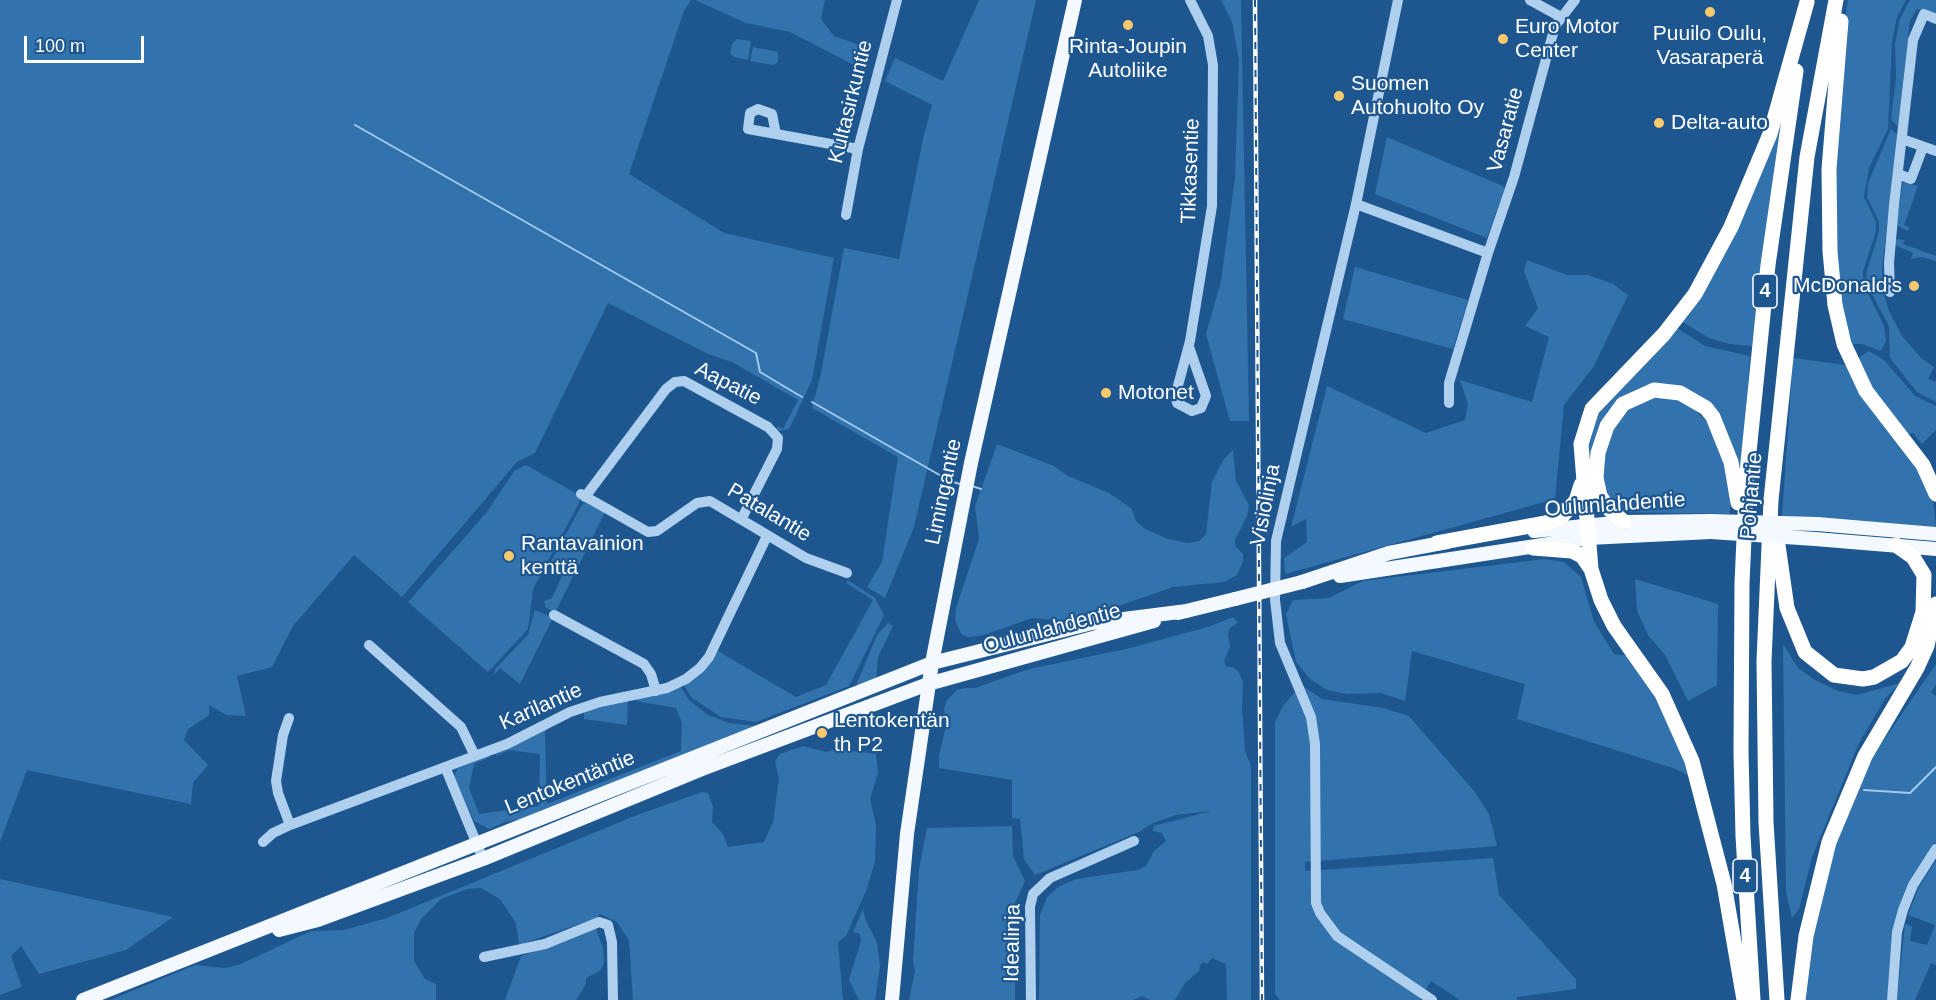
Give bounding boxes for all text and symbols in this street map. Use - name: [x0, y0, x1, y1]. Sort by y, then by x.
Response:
- marker: Puuilo Oulu, Vasaraperä: [1703, 5, 1717, 19]
- place label: Euro Motor Center: [1515, 14, 1619, 64]
- marker: Rinta-Joupin Autoliike: [1121, 18, 1135, 32]
- place label: Puuilo Oulu, Vasaraperä: [1653, 21, 1767, 71]
- scale bar: [27, 24, 147, 62]
- marker: Euro Motor Center: [1496, 32, 1510, 46]
- place label: Rinta-Joupin Autoliike: [1069, 34, 1187, 84]
- text: 100 m: [35, 36, 85, 56]
- street label: Kultasirkuntie: [824, 38, 878, 166]
- place label: Suomen Autohuolto Oy: [1351, 71, 1484, 121]
- street label: Vasaratie: [1483, 85, 1529, 175]
- marker: Suomen Autohuolto Oy: [1332, 89, 1346, 103]
- place label: Delta-auto: [1671, 110, 1768, 136]
- marker: Delta-auto: [1652, 116, 1666, 130]
- street label: Tikkasentie: [1177, 118, 1205, 224]
- place label: McDonald's: [1793, 273, 1902, 299]
- road number: 4: [1753, 274, 1777, 308]
- marker: McDonald's: [1907, 279, 1921, 293]
- street label: Aapatie: [691, 357, 765, 411]
- place label: Motonet: [1118, 380, 1194, 406]
- marker: Motonet: [1099, 386, 1113, 400]
- street label: Limingantie: [921, 437, 967, 547]
- street label: Pohjantie: [1736, 451, 1768, 541]
- street label: Visiolinja: [1246, 462, 1286, 548]
- street label: Patalantie: [722, 478, 816, 548]
- street label: Oulunlahdentie: [1544, 488, 1686, 522]
- place label: Rantavainion kenttä: [521, 531, 644, 581]
- marker: Rantavainion kenttä: [502, 549, 516, 563]
- street label: Oulunlahdentie: [981, 599, 1123, 659]
- street label: Karilantie: [496, 678, 586, 736]
- place label: Lentokentän th P2: [834, 708, 950, 758]
- marker: Lentokentän th P2: [815, 726, 829, 740]
- street label: Lentokentäntie: [501, 746, 639, 820]
- road number: 4: [1733, 859, 1757, 893]
- street label: Idealinja: [1000, 904, 1026, 982]

